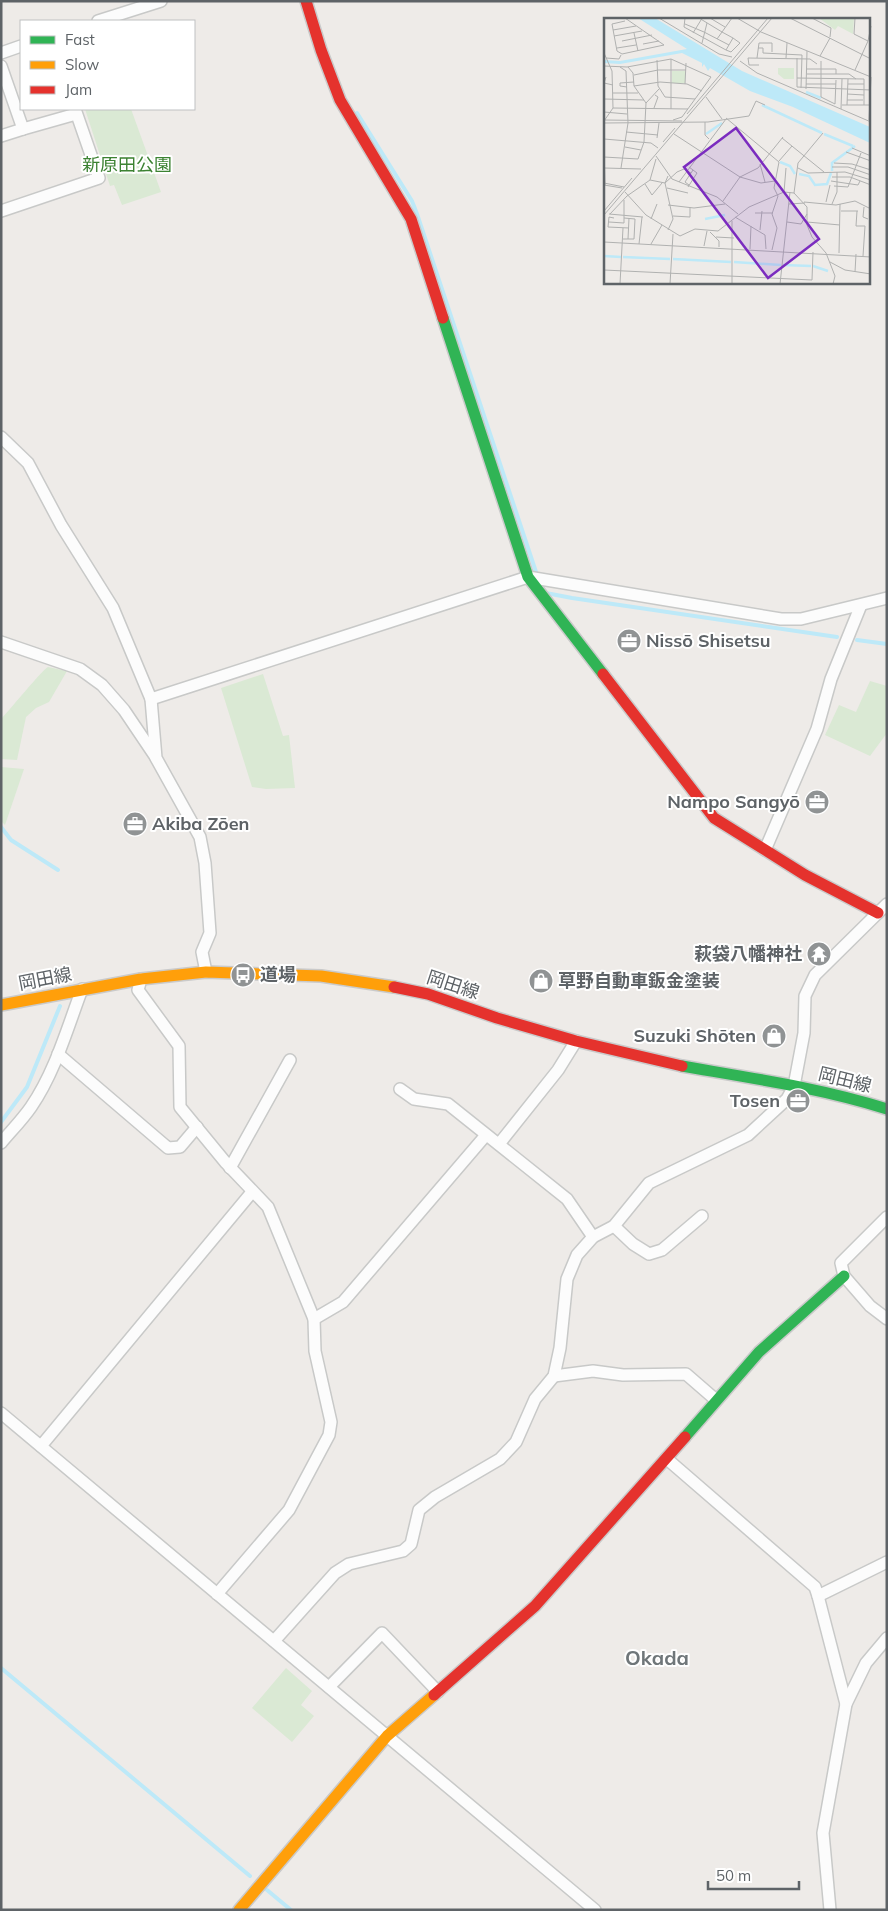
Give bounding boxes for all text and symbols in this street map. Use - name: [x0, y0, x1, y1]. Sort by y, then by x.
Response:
- inset map: [604, 18, 870, 284]
- legend: [20, 20, 195, 110]
- text: Fast: [65, 30, 95, 49]
- text: Slow: [65, 55, 99, 74]
- text: Jam: [65, 80, 92, 99]
- park label: 新原田公園: [82, 153, 172, 176]
- office icon: Nissō Shisetsu: [616, 628, 642, 654]
- place label: Nissō Shisetsu: [646, 629, 771, 652]
- office icon: Nampo Sangyō: [804, 789, 830, 815]
- place label: Nampo Sangyō: [667, 790, 800, 813]
- office icon: Akiba Zōen: [122, 811, 148, 837]
- place label: Akiba Zōen: [152, 812, 249, 835]
- temple icon: 萩袋八幡神社: [806, 941, 832, 967]
- place label: 萩袋八幡神社: [694, 942, 802, 965]
- street label: 岡田線: [16, 962, 74, 995]
- bus stop icon: 道場: [230, 962, 256, 988]
- place label: 道場: [260, 963, 296, 986]
- street label: 岡田線: [424, 965, 482, 1004]
- shop icon: 草野自動車鈑金塗装: [528, 968, 554, 994]
- place label: 草野自動車鈑金塗装: [558, 969, 720, 992]
- shop icon: Suzuki Shōten: [761, 1023, 787, 1049]
- place label: Suzuki Shōten: [633, 1024, 756, 1047]
- street label: 岡田線: [816, 1062, 874, 1097]
- office icon: Tosen: [785, 1088, 811, 1114]
- place label: Tosen: [730, 1089, 780, 1112]
- district label: Okada: [625, 1645, 689, 1670]
- scale bar: [708, 1858, 799, 1890]
- text: 50 m: [716, 1866, 751, 1885]

